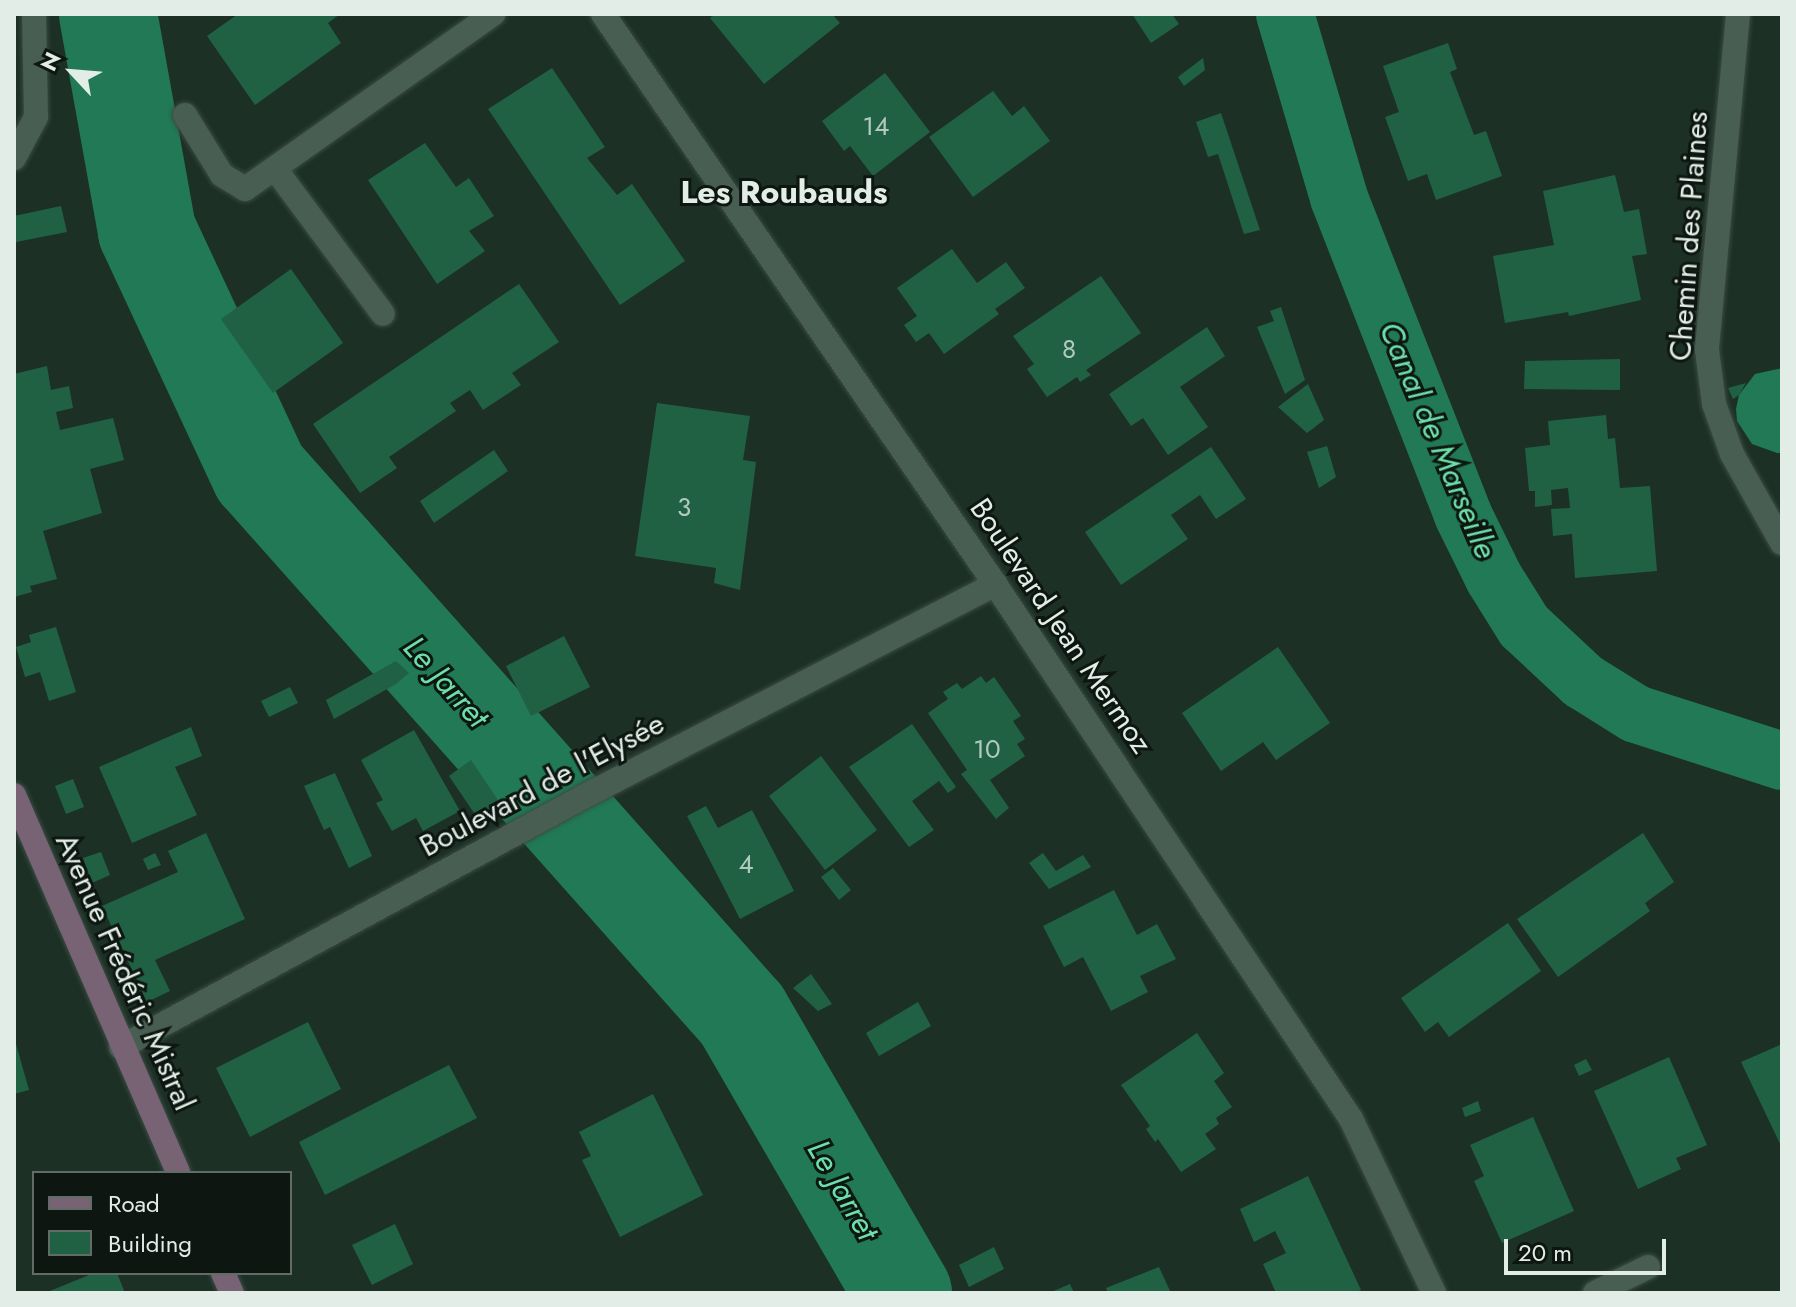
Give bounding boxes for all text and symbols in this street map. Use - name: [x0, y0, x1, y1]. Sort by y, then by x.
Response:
- north arrow: [32, 32, 112, 112]
- text: N: [32, 47, 69, 76]
- street label: Chemin des Plaines: [1662, 110, 1716, 362]
- house number: 14: [863, 111, 889, 143]
- district label: Les Roubauds: [680, 173, 888, 211]
- water label: Canal de Marseille: [1371, 316, 1505, 564]
- house number: 8: [1062, 334, 1076, 366]
- house number: 3: [677, 492, 691, 524]
- street label: Boulevard Jean Mermoz: [962, 492, 1160, 760]
- water label: Le Jarret: [395, 629, 497, 735]
- street label: Boulevard de l'Elysée: [414, 705, 670, 865]
- house number: 10: [973, 734, 1001, 766]
- street label: Avenue Frédéric Mistral: [48, 828, 202, 1116]
- house number: 4: [738, 849, 754, 881]
- water label: Le Jarret: [799, 1133, 887, 1247]
- legend: [32, 1171, 292, 1275]
- text: Road: [108, 1186, 160, 1221]
- scale bar: [1508, 1223, 1670, 1273]
- text: Building: [108, 1226, 192, 1261]
- text: 20 m: [1518, 1235, 1572, 1270]

